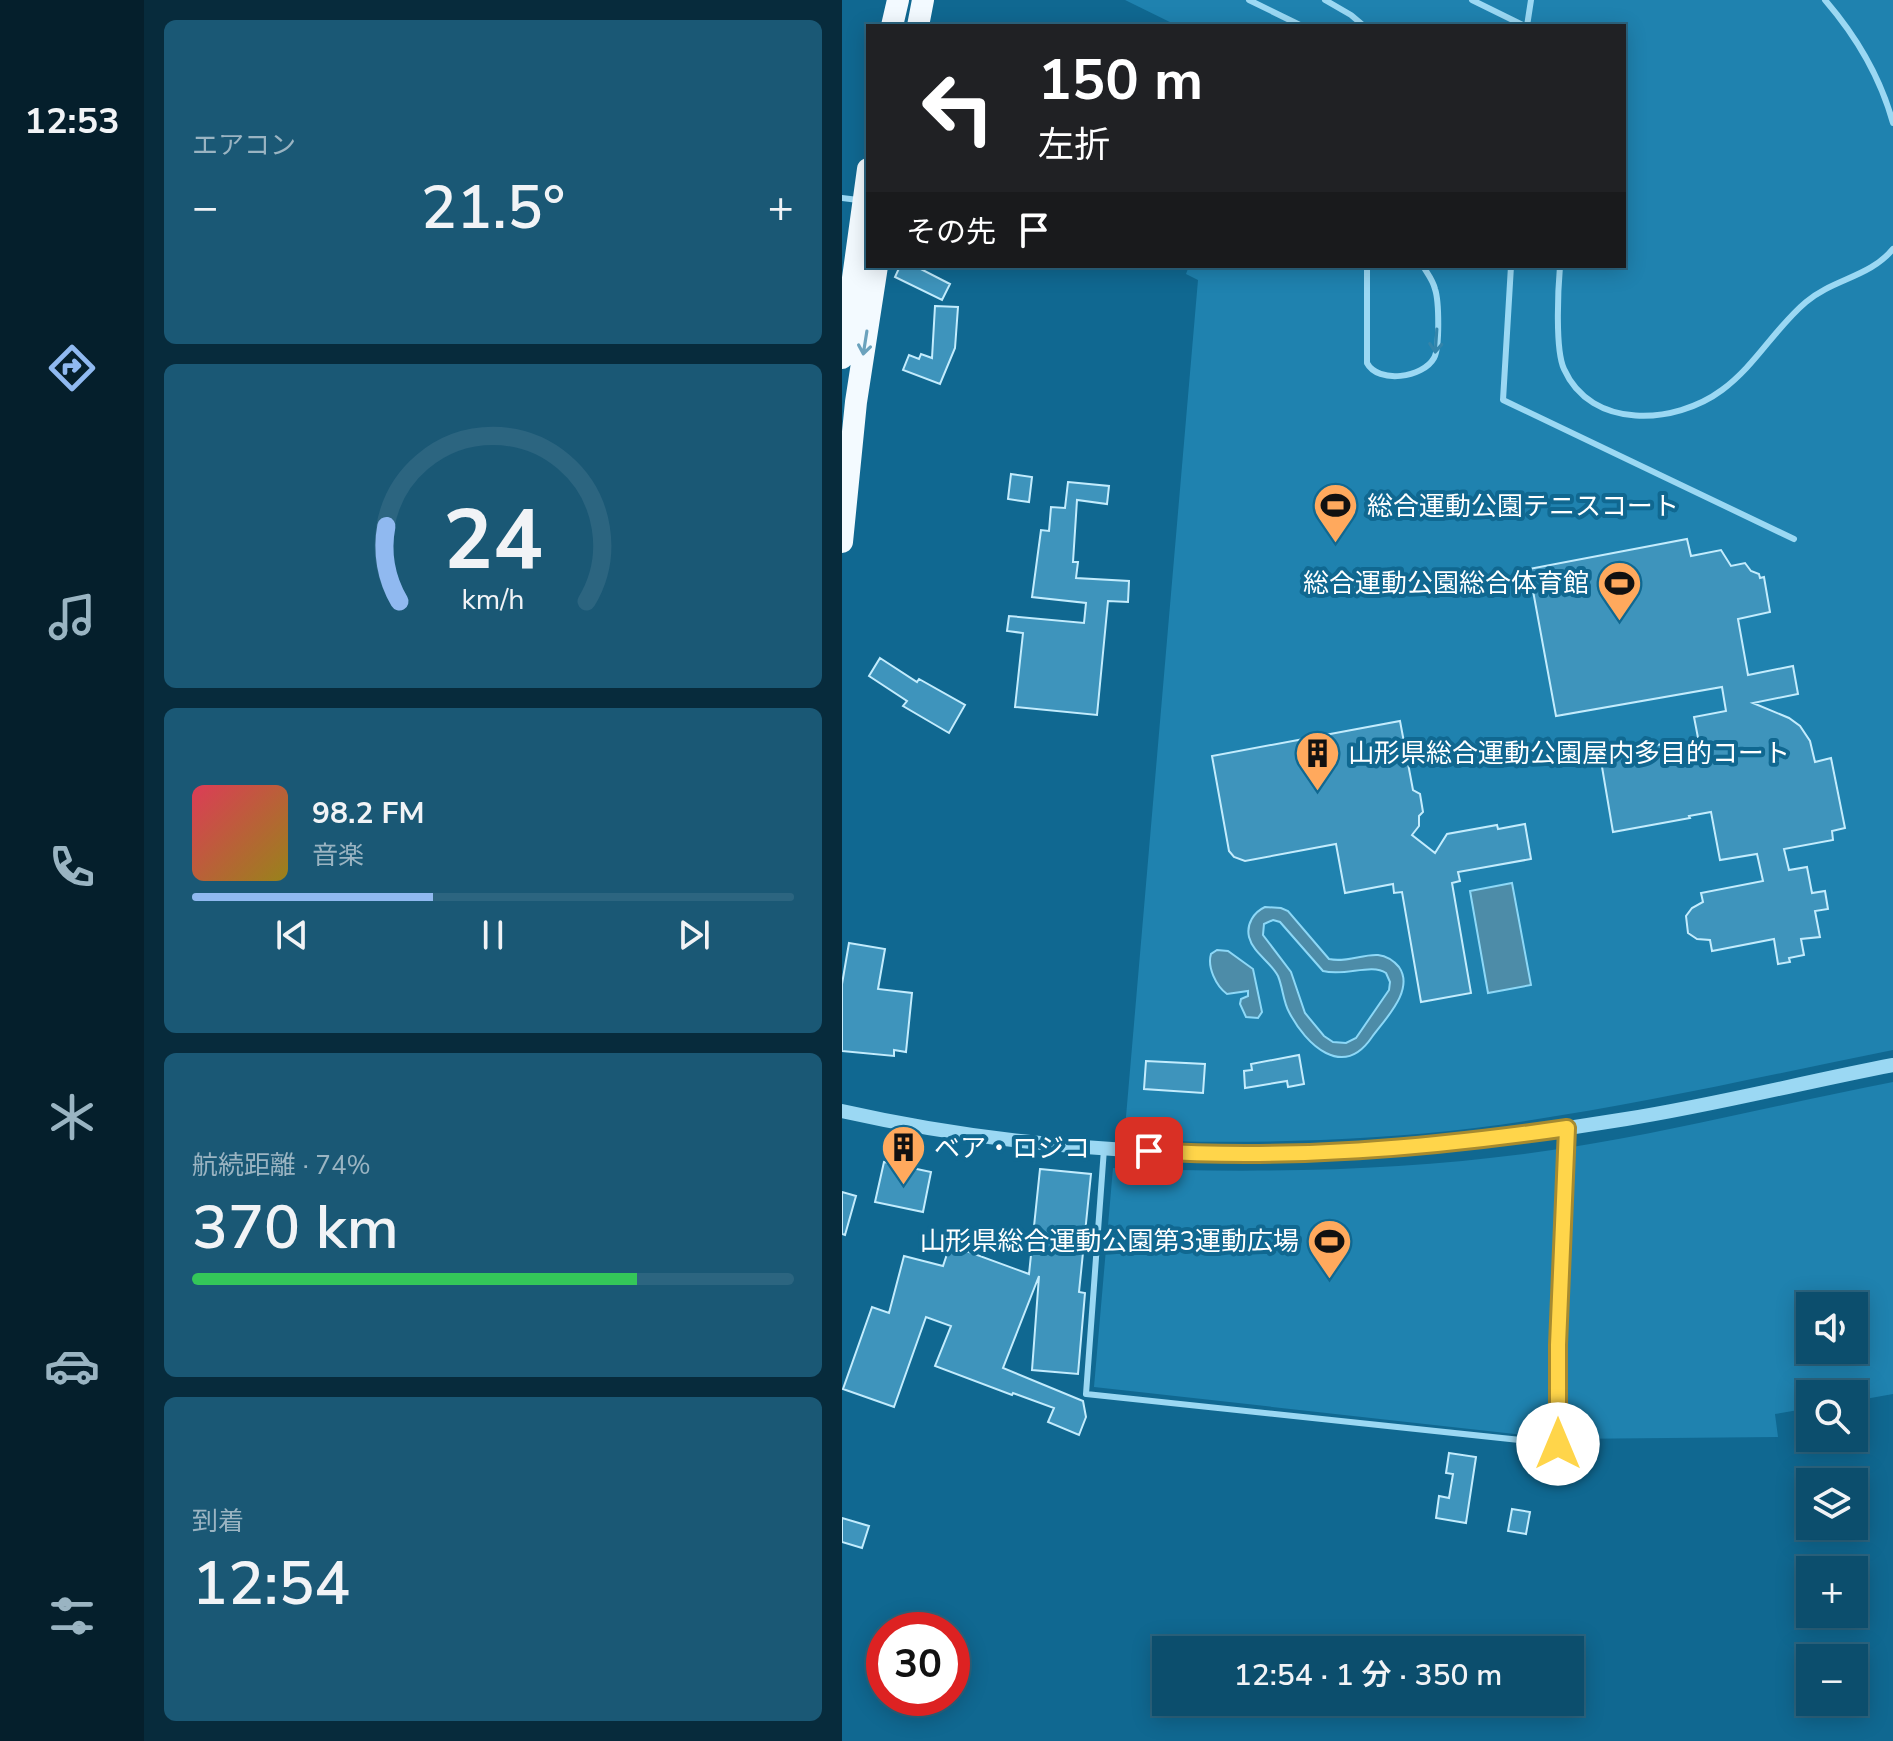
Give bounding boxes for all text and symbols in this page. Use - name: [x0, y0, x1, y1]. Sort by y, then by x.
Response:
- text: 150 m: [1038, 42, 1203, 119]
- icon: left: [906, 56, 1010, 160]
- text: 12:53: [24, 97, 120, 146]
- text: 左折: [1038, 121, 1110, 170]
- text: エアコン: [192, 128, 296, 163]
- text: 21.5°: [421, 167, 565, 249]
- text: −: [192, 178, 218, 238]
- text: +: [768, 178, 794, 238]
- icon: arrive: [1012, 208, 1056, 252]
- text: その先: [906, 212, 996, 253]
- one-way arrow: [1428, 327, 1443, 353]
- one-way arrow: [857, 330, 872, 355]
- icon: directions: [44, 340, 100, 396]
- sports icon: 総合運動公園テニスコート: [1312, 482, 1360, 545]
- text: 24: [443, 484, 543, 597]
- place label: 総合運動公園テニスコート: [1367, 489, 1679, 524]
- sports icon: 総合運動公園総合体育館: [1596, 559, 1644, 622]
- place label: 総合運動公園総合体育館: [1303, 566, 1589, 601]
- text: km/h: [462, 580, 524, 619]
- icon: music: [44, 589, 100, 645]
- building icon: 山形県総合運動公園屋内多目的コート: [1293, 729, 1341, 792]
- place label: 山形県総合運動公園屋内多目的コート: [1348, 736, 1790, 771]
- text: 98.2 FM: [312, 793, 424, 834]
- text: 音楽: [312, 838, 364, 873]
- icon: phone: [44, 839, 100, 895]
- icon: previous: [270, 913, 314, 957]
- icon: pause: [471, 913, 515, 957]
- icon: next: [672, 913, 716, 957]
- icon: climate: [44, 1089, 100, 1145]
- pin: [1115, 1117, 1183, 1185]
- building icon: ベア・ロジコ: [879, 1124, 927, 1187]
- icon: arrive: [1127, 1129, 1171, 1173]
- place label: ベア・ロジコ: [934, 1131, 1090, 1166]
- text: 航続距離 · 74%: [192, 1148, 371, 1183]
- text: 370 km: [192, 1187, 399, 1269]
- sports icon: 山形県総合運動公園第3運動広場: [1306, 1217, 1354, 1280]
- place label: 山形県総合運動公園第3運動広場: [919, 1224, 1299, 1259]
- map controls: [1796, 1292, 1868, 1716]
- button: sound: [1796, 1292, 1868, 1364]
- icon: car: [44, 1338, 100, 1394]
- button: search: [1796, 1380, 1868, 1452]
- position arrow: [1516, 1402, 1600, 1486]
- button: layers: [1796, 1468, 1868, 1540]
- text: 到着: [192, 1504, 244, 1539]
- text: 12:54: [192, 1543, 350, 1625]
- button: +: [1796, 1556, 1868, 1628]
- icon: filters: [44, 1588, 100, 1644]
- speed limit sign: 30: [866, 1612, 970, 1716]
- button: −: [1796, 1644, 1868, 1716]
- text: 12:54 · 1 分 · 350 m: [1234, 1655, 1502, 1696]

